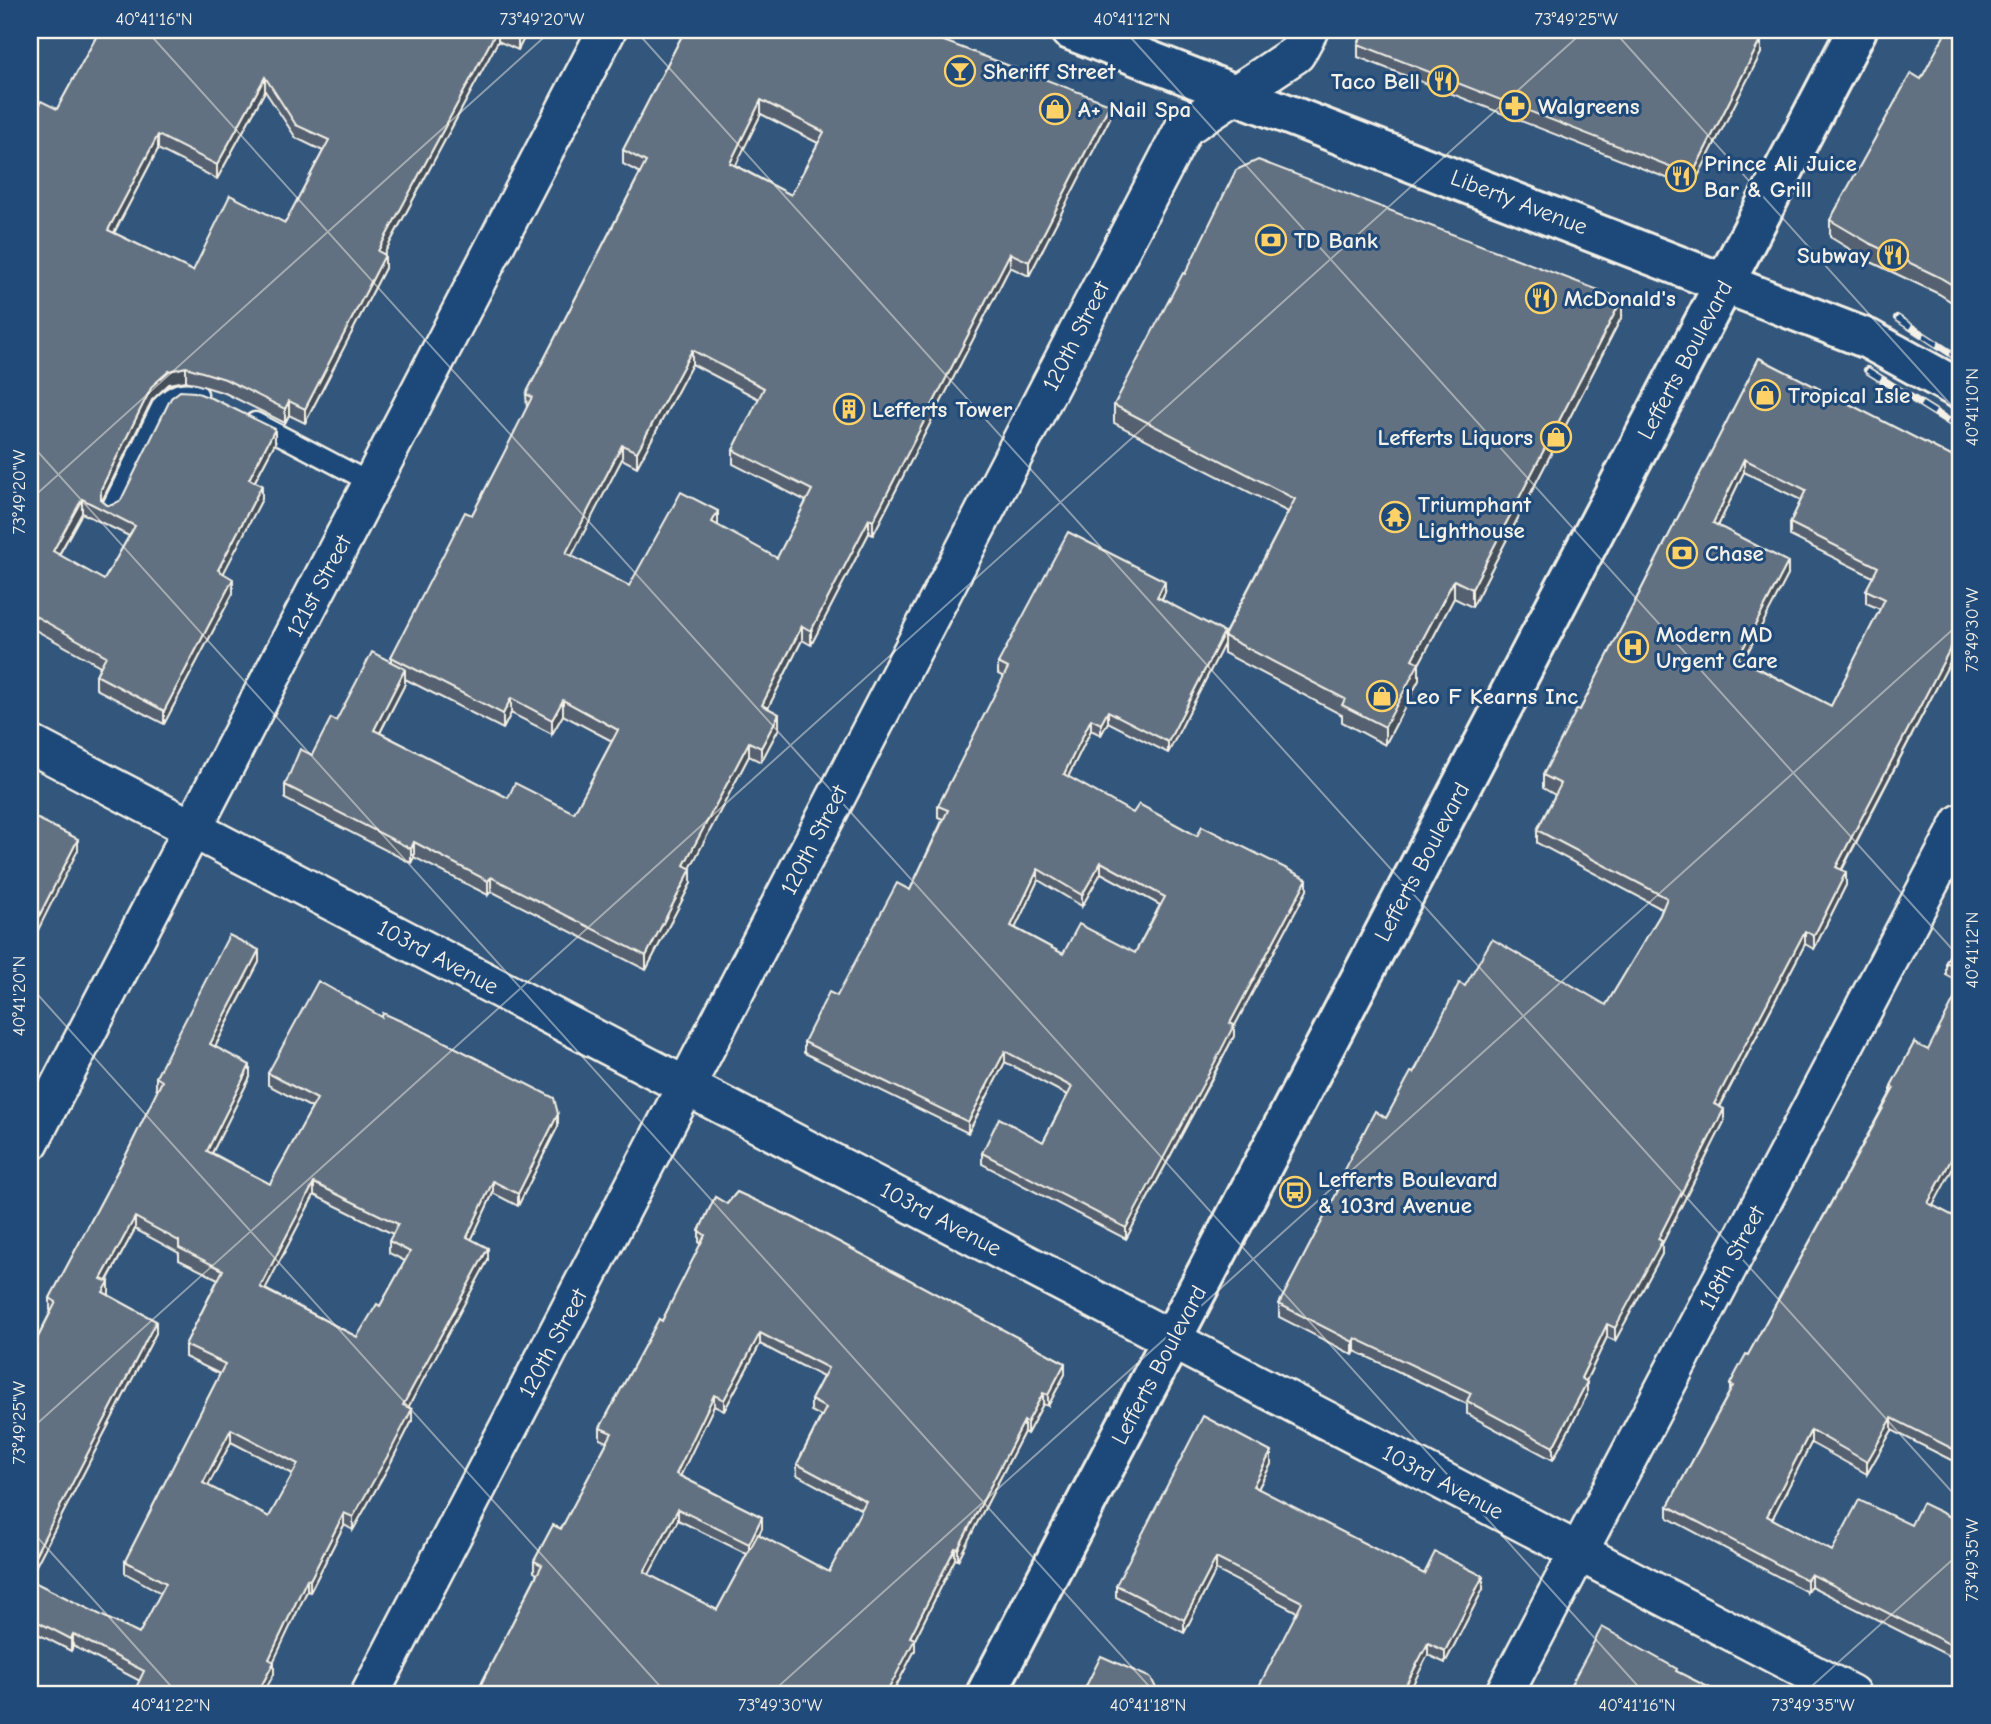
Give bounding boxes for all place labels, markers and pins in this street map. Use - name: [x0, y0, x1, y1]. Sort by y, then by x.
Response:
- bar icon: Sheriff Street: [943, 54, 977, 88]
- place label: Sheriff Street: [983, 58, 1116, 85]
- restaurant icon: Taco Bell: [1426, 64, 1460, 98]
- place label: Taco Bell: [1331, 68, 1420, 95]
- pharmacy icon: Walgreens: [1498, 89, 1532, 123]
- shop icon: A+ Nail Spa: [1038, 92, 1072, 126]
- place label: Walgreens: [1538, 93, 1640, 120]
- place label: A+ Nail Spa: [1078, 96, 1191, 123]
- place label: Prince Ali Juice Bar & Grill: [1704, 150, 1857, 203]
- restaurant icon: Prince Ali Juice Bar & Grill: [1664, 159, 1698, 193]
- bank icon: TD Bank: [1254, 223, 1288, 257]
- place label: TD Bank: [1294, 227, 1378, 254]
- restaurant icon: Subway: [1876, 238, 1910, 272]
- place label: Subway: [1797, 242, 1870, 269]
- restaurant icon: McDonald's: [1524, 281, 1558, 315]
- place label: McDonald's: [1564, 285, 1676, 312]
- shop icon: Tropical Isle: [1748, 378, 1782, 412]
- place label: Tropical Isle: [1788, 382, 1910, 409]
- building icon: Lefferts Tower: [832, 392, 866, 426]
- place label: Lefferts Tower: [872, 396, 1013, 423]
- shop icon: Lefferts Liquors: [1539, 420, 1573, 454]
- place label: Lefferts Liquors: [1378, 424, 1533, 451]
- place label: Triumphant Lighthouse: [1418, 491, 1531, 544]
- temple icon: Triumphant Lighthouse: [1378, 500, 1412, 534]
- bank icon: Chase: [1665, 536, 1699, 570]
- place label: Chase: [1705, 540, 1764, 567]
- place label: Modern MD Urgent Care: [1656, 621, 1777, 674]
- hospital icon: Modern MD Urgent Care: [1616, 630, 1650, 664]
- shop icon: Leo F Kearns Inc: [1365, 679, 1399, 713]
- place label: Leo F Kearns Inc: [1405, 683, 1578, 710]
- place label: Lefferts Boulevard & 103rd Avenue: [1318, 1166, 1498, 1219]
- bus stop icon: Lefferts Boulevard & 103rd Avenue: [1278, 1175, 1312, 1209]

